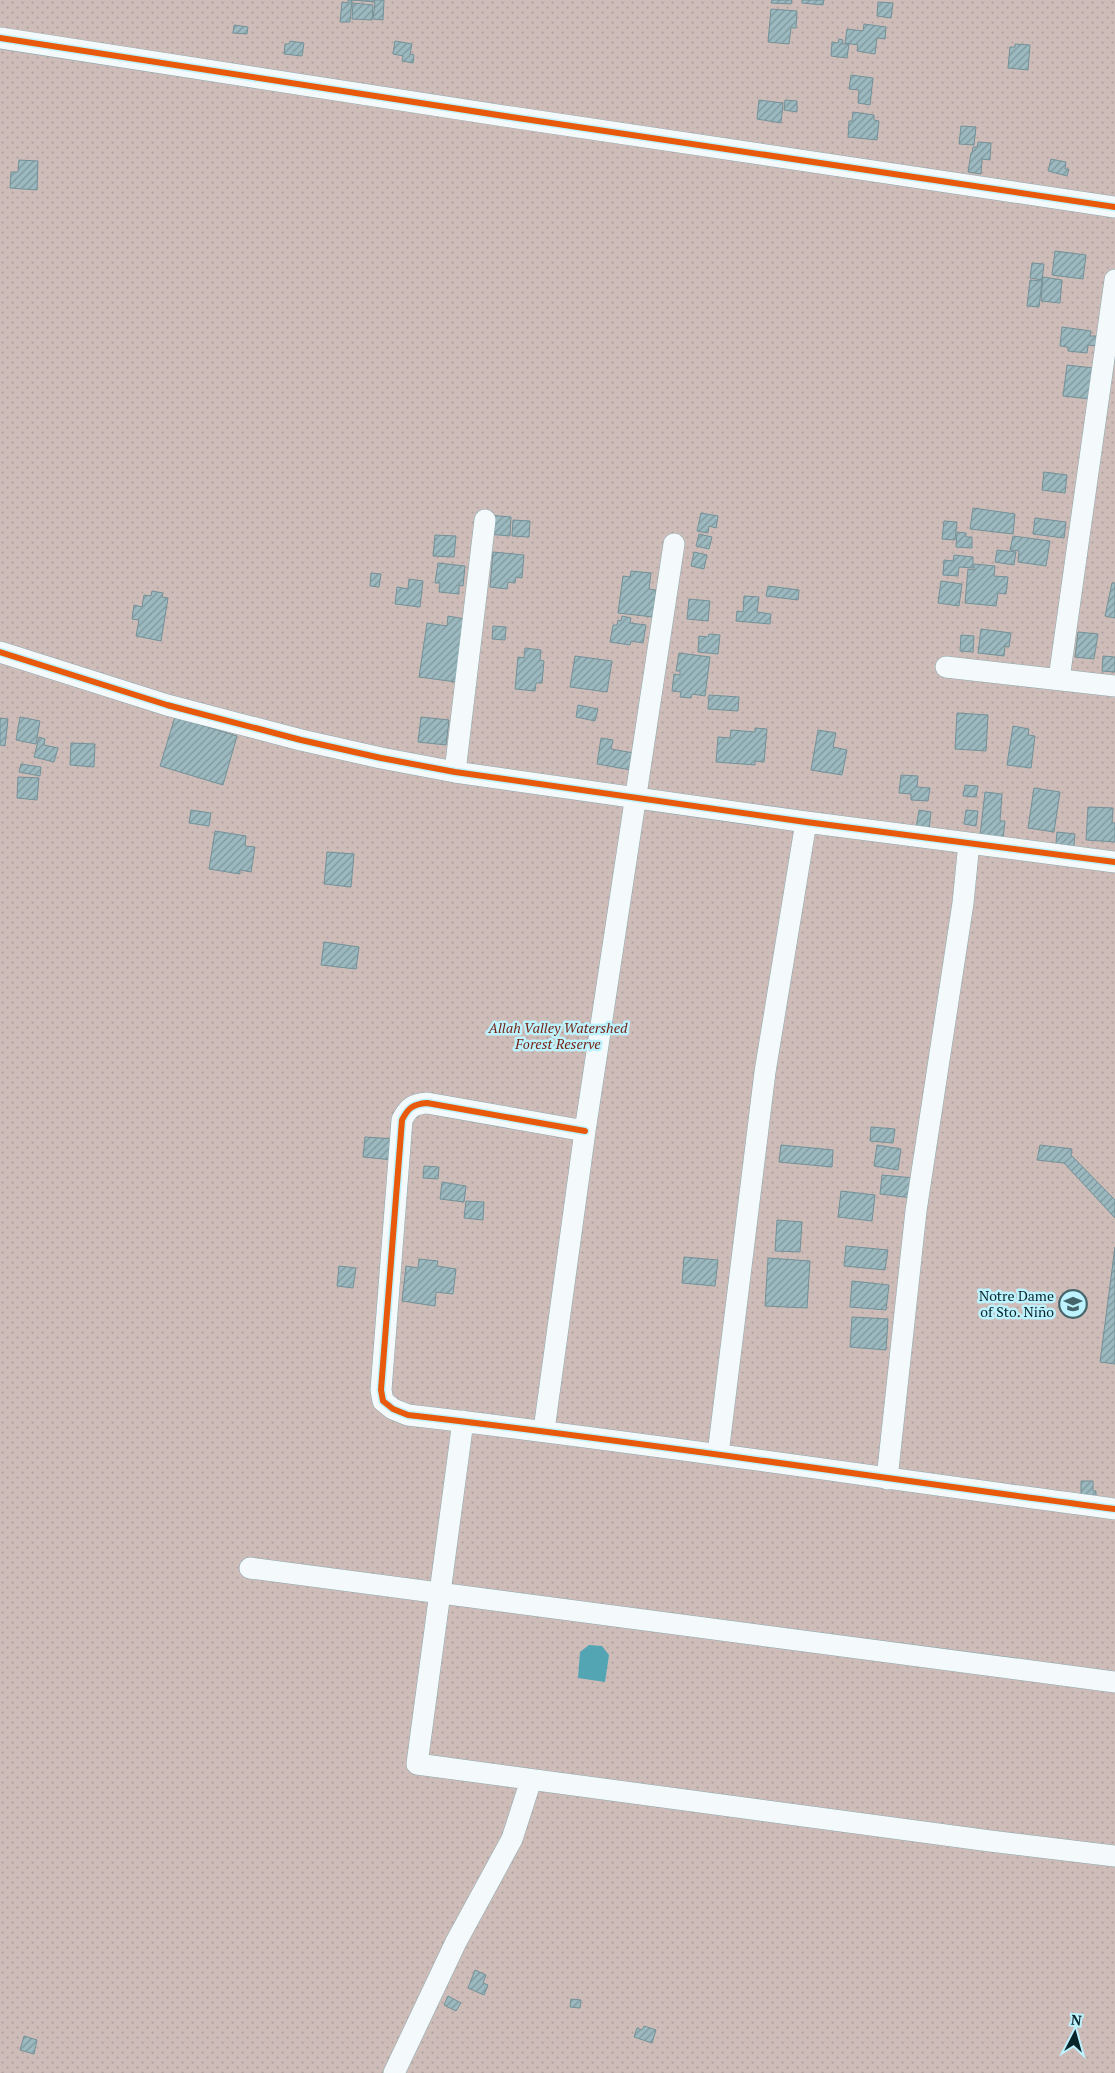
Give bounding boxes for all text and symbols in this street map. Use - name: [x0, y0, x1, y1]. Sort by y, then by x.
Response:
- park label: Allah Valley Watershed Forest Reserve: [487, 1018, 628, 1053]
- place label: Notre Dame of Sto. Niño: [979, 1286, 1054, 1321]
- school or university icon: Notre Dame of Sto. Niño: [1058, 1289, 1088, 1319]
- north arrow: [1050, 2008, 1100, 2058]
- text: N: [1070, 2010, 1083, 2030]

